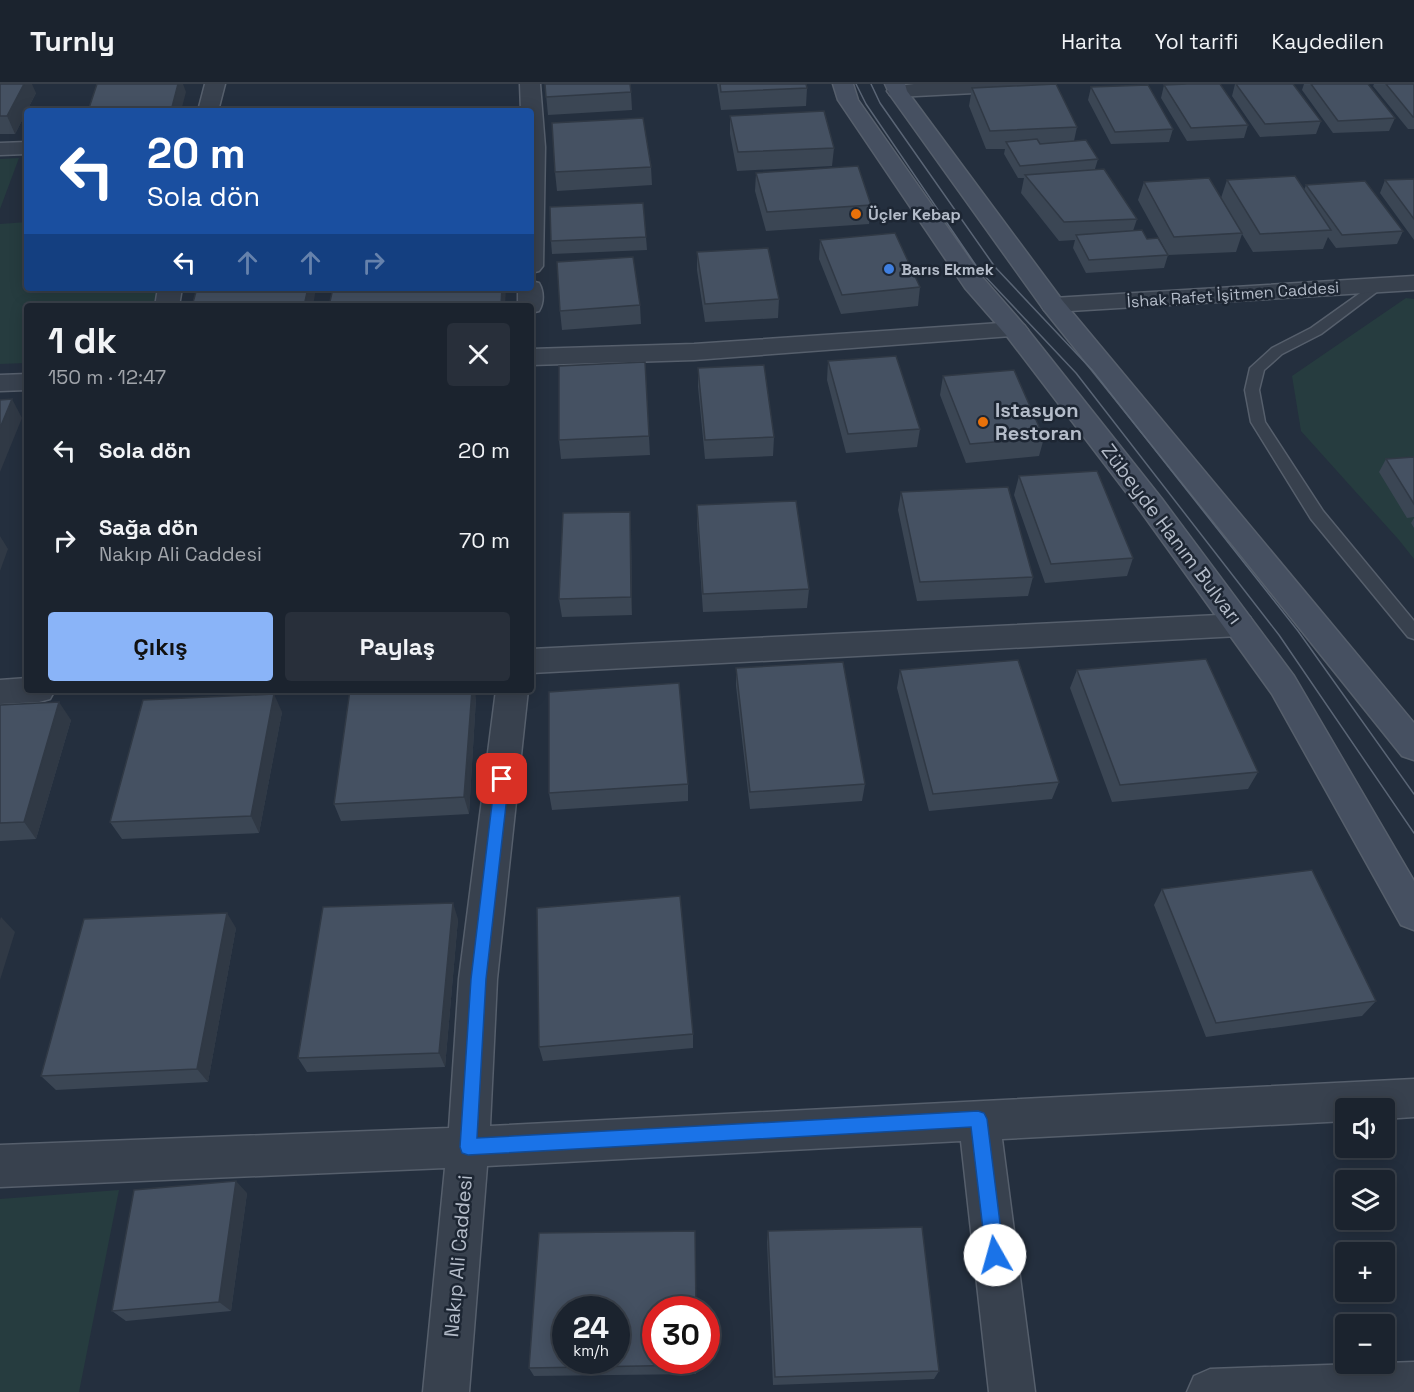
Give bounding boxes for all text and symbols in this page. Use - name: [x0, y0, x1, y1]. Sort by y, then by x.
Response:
- text: Turnly: [30, 23, 115, 59]
- text: Harita: [1061, 28, 1122, 55]
- text: Yol tarifi: [1155, 28, 1238, 55]
- text: Kaydedilen: [1271, 28, 1384, 55]
- text: 20 m: [147, 127, 246, 180]
- icon: left: [48, 132, 126, 210]
- text: Sola dön: [147, 179, 260, 214]
- place label: Üçler Kebap: [868, 204, 961, 225]
- marker: Üçler Kebap: [849, 207, 863, 221]
- icon: left: [168, 246, 201, 279]
- icon: ahead: [231, 246, 264, 279]
- icon: ahead: [294, 246, 327, 279]
- icon: right: [357, 246, 390, 279]
- place label: Barıs Ekmek: [901, 259, 994, 280]
- marker: Barıs Ekmek: [882, 262, 896, 276]
- street label: İshak Rafet İşitmen Caddesi: [1126, 277, 1340, 312]
- text: 1 dk: [48, 318, 117, 364]
- button: close: [447, 323, 510, 386]
- text: 150 m · 12:47: [48, 364, 166, 390]
- place label: Istasyon Restoran: [995, 397, 1082, 446]
- marker: Istasyon Restoran: [976, 415, 990, 429]
- icon: left: [48, 434, 81, 467]
- text: Sola dön: [99, 436, 191, 464]
- text: 20 m: [458, 436, 510, 464]
- street label: Zübeyde Hanım Bulvarı: [1096, 439, 1248, 629]
- text: Sağa dön: [99, 513, 198, 541]
- icon: right: [48, 524, 81, 557]
- text: 70 m: [459, 526, 510, 554]
- text: Nakıp Ali Caddesi: [99, 541, 262, 567]
- button: Çıkış: [48, 612, 273, 681]
- button: Paylaş: [285, 612, 510, 681]
- pin: [476, 753, 527, 804]
- icon: arrive: [485, 762, 518, 795]
- map controls: [1335, 1098, 1395, 1374]
- button: sound: [1335, 1098, 1395, 1158]
- button: layers: [1335, 1170, 1395, 1230]
- street label: Nakıp Ali Caddesi: [438, 1174, 478, 1338]
- position arrow: [963, 1223, 1027, 1287]
- button: +: [1335, 1242, 1395, 1302]
- speed limit sign: 30: [642, 1296, 720, 1374]
- text: 24: [573, 1308, 609, 1347]
- button: −: [1335, 1314, 1395, 1374]
- text: km/h: [573, 1341, 609, 1360]

